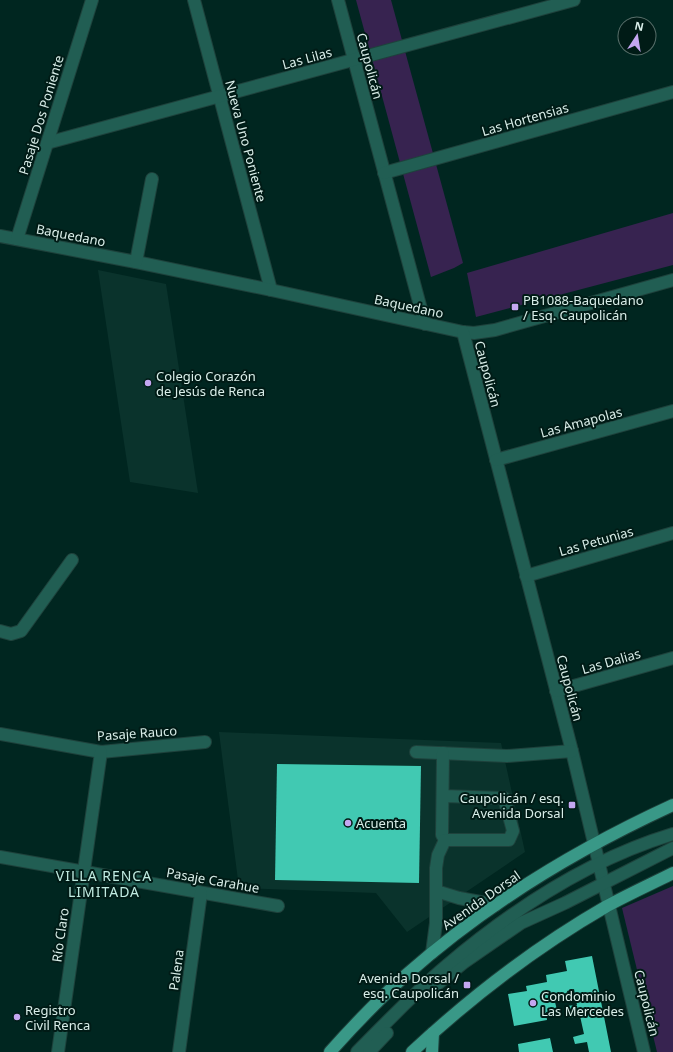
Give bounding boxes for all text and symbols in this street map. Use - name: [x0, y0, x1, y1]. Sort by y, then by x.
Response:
- north arrow: [617, 16, 657, 56]
- text: N: [633, 17, 645, 34]
- street label: Caupolicán: [353, 31, 387, 101]
- street label: Las Lilas: [280, 43, 334, 73]
- street label: Pasaje Dos Poniente: [14, 53, 68, 177]
- street label: Nueva Uno Poniente: [221, 78, 271, 204]
- street label: Las Hortensias: [479, 98, 571, 140]
- street label: Baquedano: [35, 219, 107, 251]
- street label: Baquedano: [373, 290, 445, 322]
- place label: PB1088-Baquedano / Esq. Caupolicán: [523, 291, 644, 324]
- marker: PB1088-Baquedano / Esq. Caupolicán: [510, 302, 520, 312]
- street label: Caupolicán: [471, 339, 505, 409]
- place label: Colegio Corazón de Jesús de Renca: [156, 367, 265, 400]
- marker: Colegio Corazón de Jesús de Renca: [143, 378, 153, 388]
- street label: Las Amapolas: [538, 402, 624, 442]
- street label: Las Petunias: [557, 522, 635, 560]
- street label: Las Dalias: [579, 644, 643, 678]
- street label: Caupolicán: [553, 653, 587, 723]
- street label: Pasaje Rauco: [96, 721, 178, 745]
- place label: Caupolicán / esq. Avenida Dorsal: [460, 789, 564, 822]
- marker: Caupolicán / esq. Avenida Dorsal: [567, 800, 577, 810]
- place label: Acuenta: [356, 814, 406, 832]
- marker: Acuenta: [343, 818, 353, 828]
- street label: Pasaje Carahue: [165, 863, 261, 897]
- district label: VILLA RENCA LIMITADA: [56, 866, 152, 901]
- street label: Avenida Dorsal: [438, 866, 524, 934]
- street label: Río Claro: [47, 907, 73, 963]
- street label: Palena: [164, 948, 188, 992]
- street label: Caupolicán: [630, 968, 664, 1038]
- place label: Avenida Dorsal / esq. Caupolicán: [359, 969, 459, 1002]
- marker: Avenida Dorsal / esq. Caupolicán: [462, 980, 472, 990]
- place label: Condominio Las Mercedes: [541, 987, 624, 1020]
- marker: Condominio Las Mercedes: [528, 998, 538, 1008]
- place label: Registro Civil Renca: [25, 1001, 90, 1034]
- marker: Registro Civil Renca: [12, 1012, 22, 1022]

